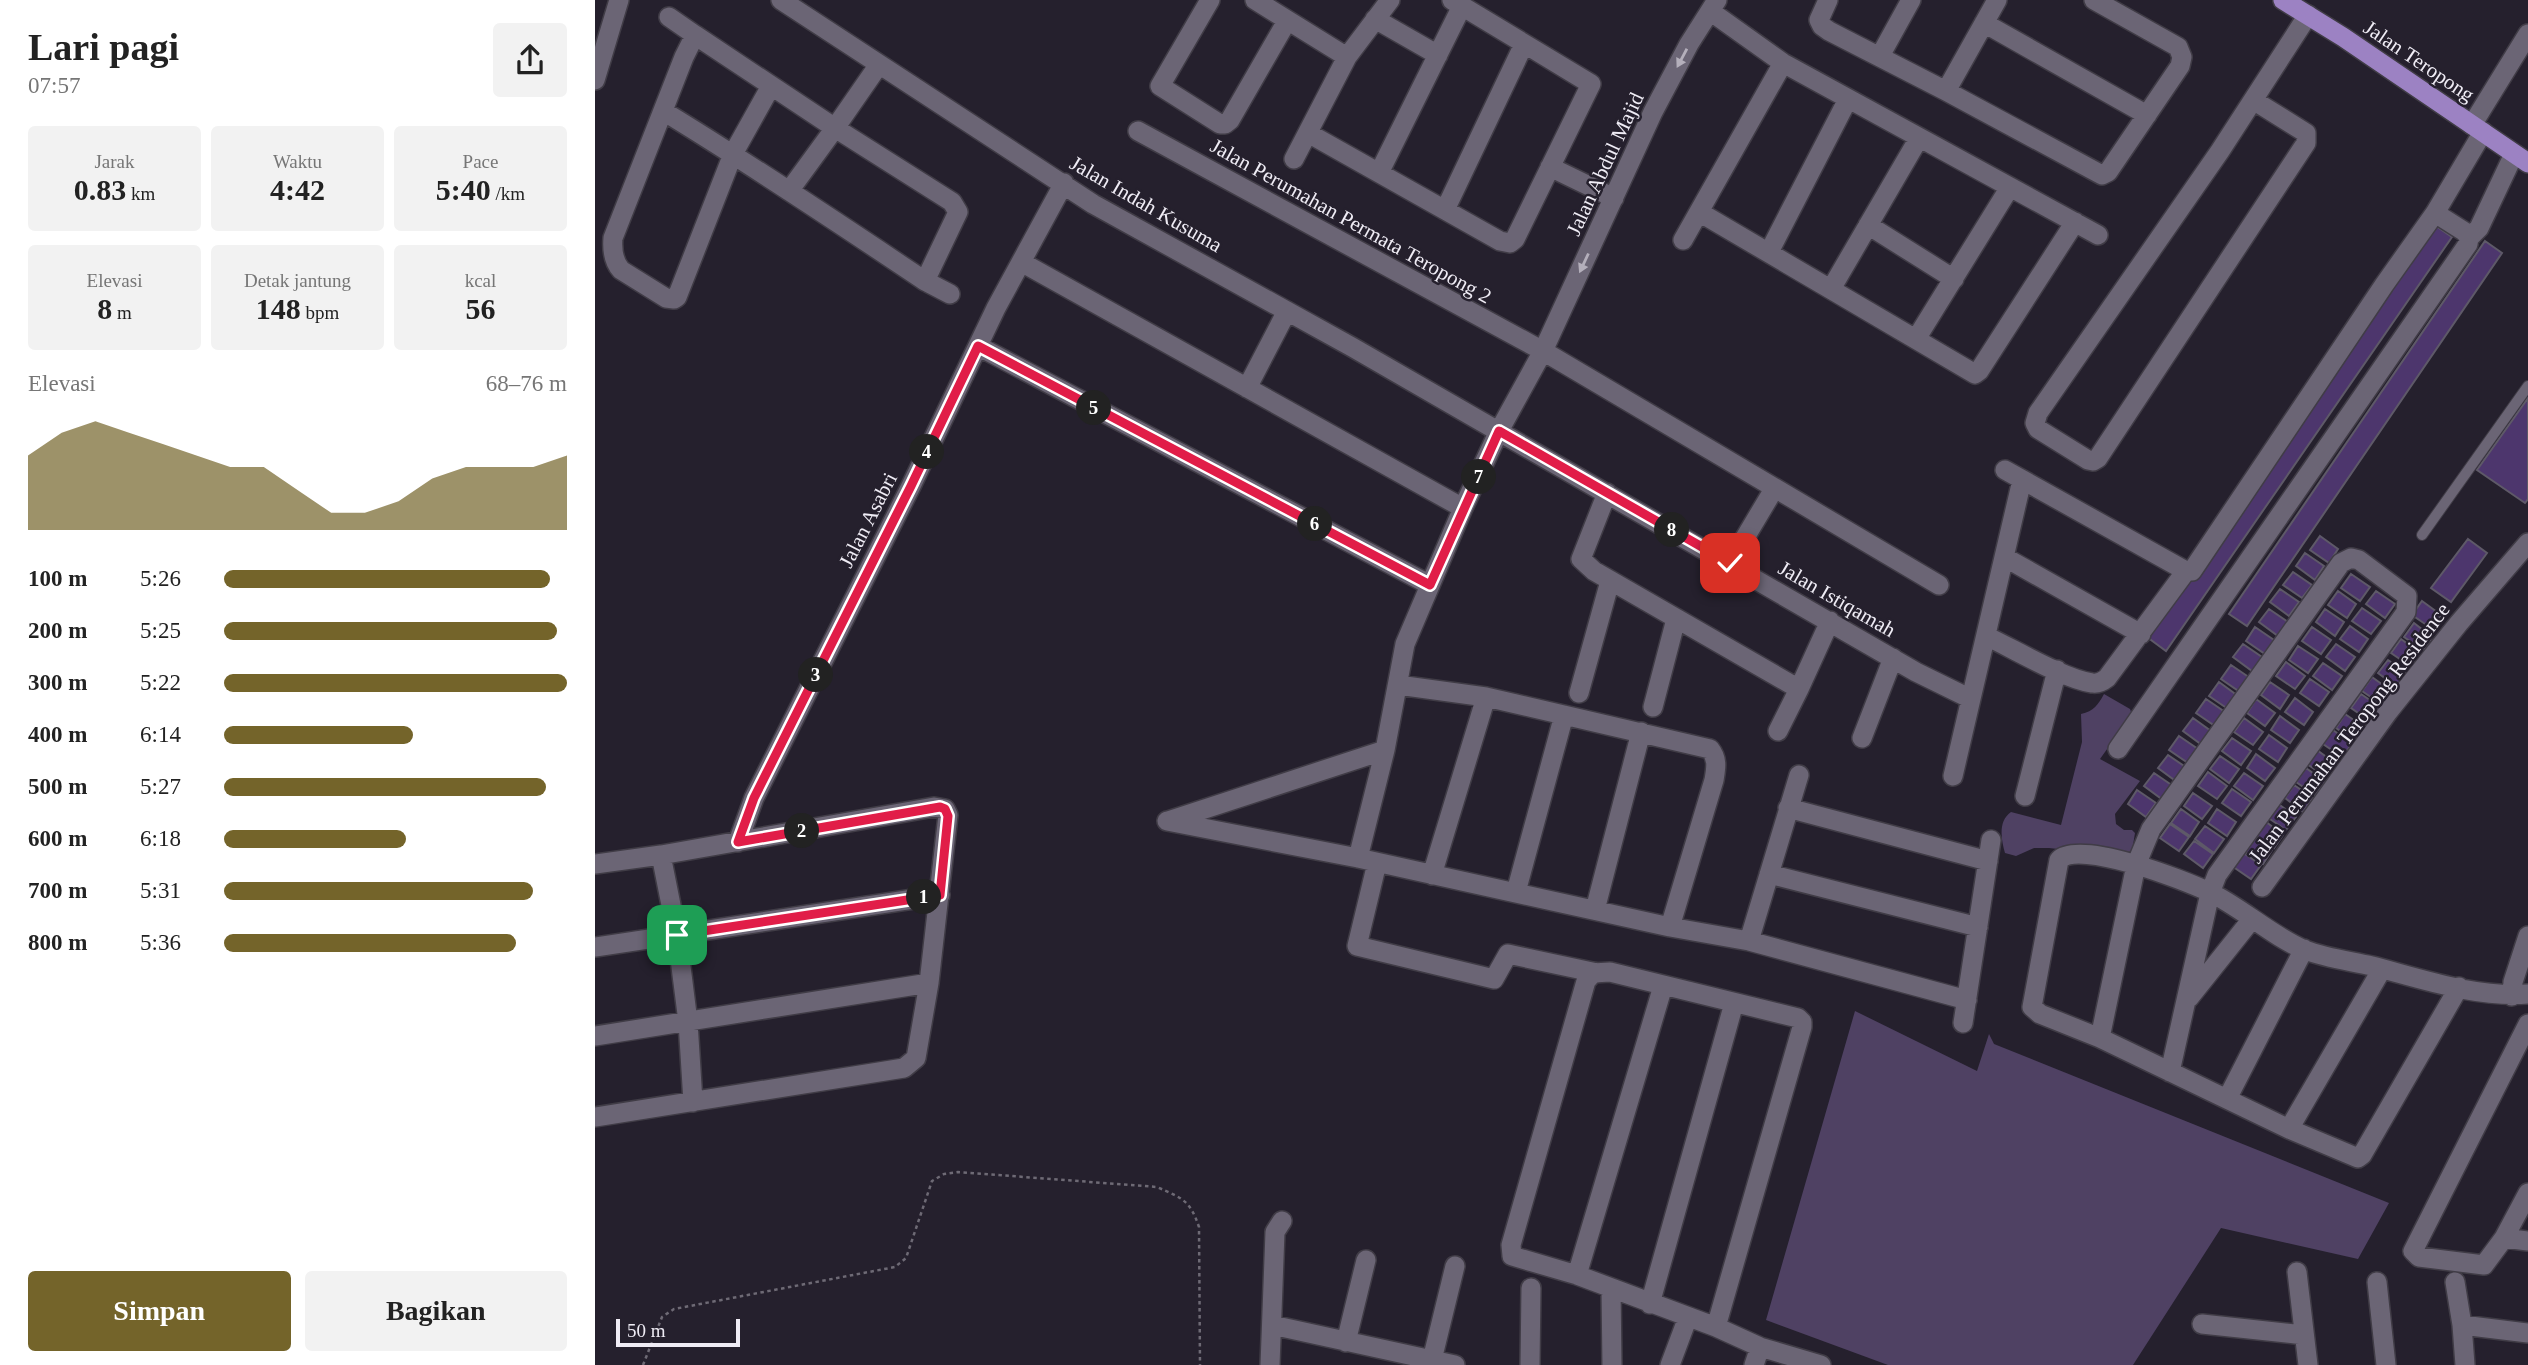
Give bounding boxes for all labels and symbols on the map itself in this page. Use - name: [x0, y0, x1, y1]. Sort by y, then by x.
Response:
- street label: Jalan Teropong: [2359, 15, 2479, 107]
- one-way arrow: [1676, 48, 1688, 68]
- street label: Jalan Abdul Majid: [1561, 88, 1649, 239]
- street label: Jalan Perumahan Permata Teropong 2: [1206, 133, 1496, 309]
- street label: Jalan Indah Kusuma: [1066, 151, 1227, 258]
- one-way arrow: [1578, 253, 1589, 274]
- pin: 5: [1077, 390, 1111, 426]
- pin: 4: [909, 434, 945, 470]
- pin: 7: [1461, 460, 1497, 494]
- street label: Jalan Asabri: [834, 468, 902, 571]
- pin: 6: [1297, 506, 1333, 542]
- pin: 8: [1655, 512, 1689, 548]
- pin: [1700, 533, 1760, 593]
- street label: Jalan Istiqamah: [1774, 556, 1900, 642]
- street label: Jalan Perumahan Teropong Residence: [2243, 598, 2455, 868]
- pin: 3: [799, 658, 833, 692]
- pin: 2: [785, 814, 819, 848]
- pin: 1: [907, 880, 941, 914]
- pin: [647, 905, 707, 965]
- scale bar: [616, 1316, 740, 1348]

